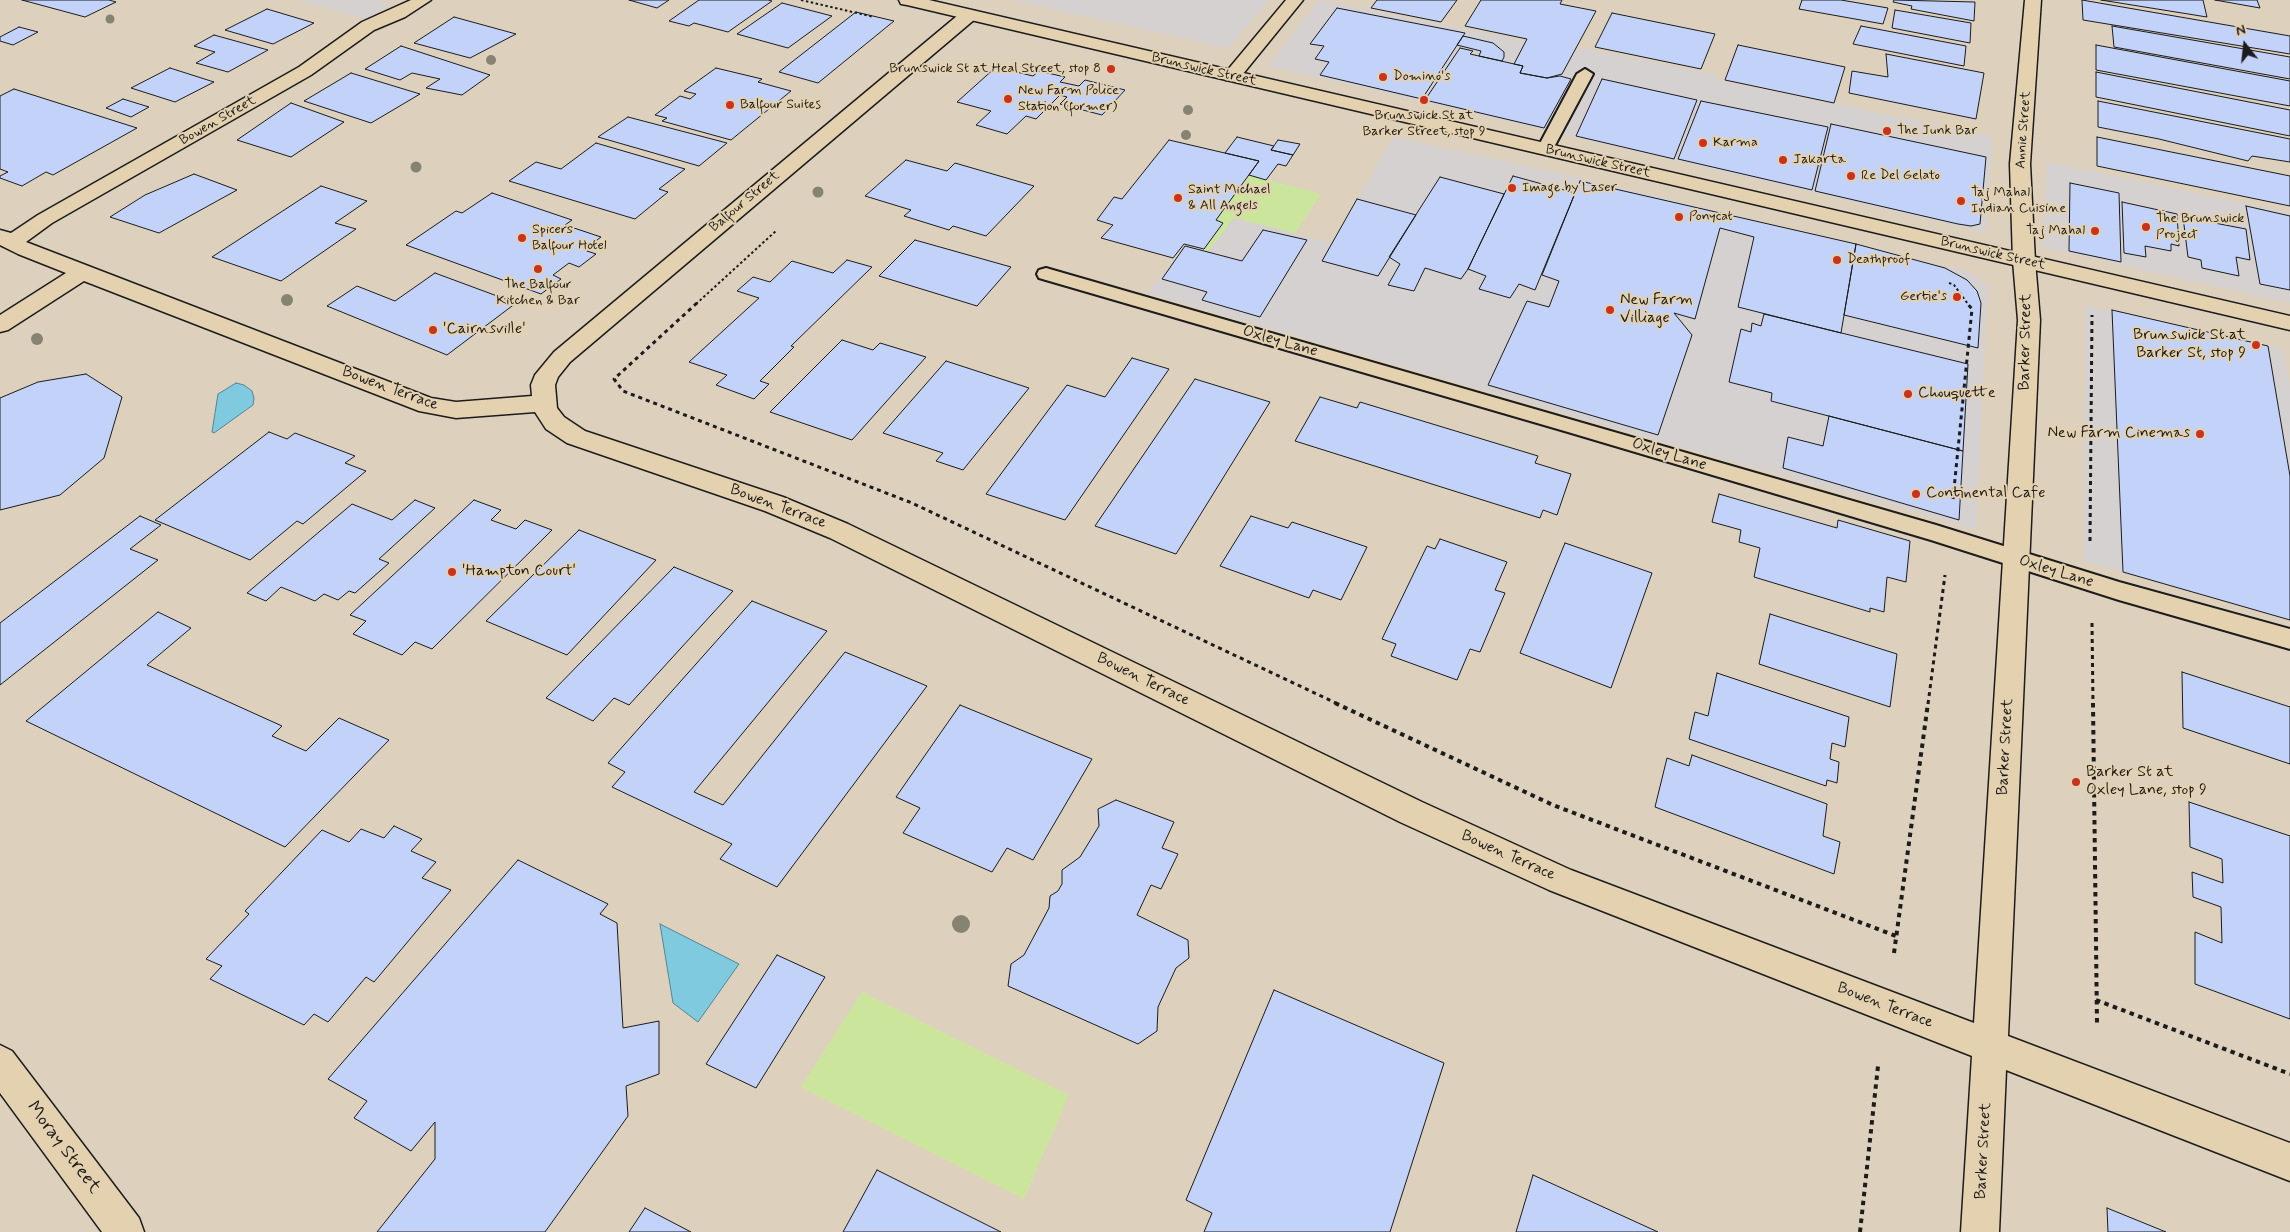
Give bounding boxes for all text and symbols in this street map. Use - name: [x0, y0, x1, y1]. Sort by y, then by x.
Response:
- north arrow: [2220, 20, 2270, 70]
- text: N: [2234, 21, 2248, 41]
- street label: Brunswick Street: [1150, 50, 1258, 90]
- place label: Brunswick St at Heal Street, stop 8: [889, 61, 1101, 77]
- marker: Brunswick St at Heal Street, stop 8: [1105, 63, 1117, 75]
- place label: Domino's: [1393, 69, 1450, 85]
- marker: Domino's: [1377, 71, 1389, 83]
- place label: New Farm Police Station (former): [1018, 83, 1119, 115]
- street label: Annie Street: [2013, 91, 2035, 169]
- street label: Bowen Street: [177, 92, 259, 150]
- marker: New Farm Police Station (former): [1002, 93, 1014, 105]
- marker: Brunswick St at Barker Street, stop 9: [1418, 94, 1430, 106]
- place label: Balfour Suites: [740, 97, 821, 113]
- marker: Balfour Suites: [724, 99, 736, 111]
- place label: Brunswick St at Barker Street, stop 9: [1362, 108, 1486, 140]
- place label: The Junk Bar: [1897, 123, 1977, 139]
- marker: The Junk Bar: [1881, 125, 1893, 137]
- place label: Karma: [1713, 135, 1758, 151]
- marker: Karma: [1697, 137, 1709, 149]
- street label: Brunswick Street: [1544, 142, 1652, 182]
- place label: Jakarta: [1793, 152, 1846, 168]
- marker: Jakarta: [1777, 154, 1789, 166]
- street label: Balfour Street: [707, 168, 783, 236]
- place label: Re Del Gelato: [1861, 168, 1940, 184]
- marker: Re Del Gelato: [1845, 170, 1857, 182]
- place label: Image by Laser: [1522, 180, 1617, 196]
- place label: Saint Michael & All Angels: [1188, 182, 1271, 214]
- marker: Image by Laser: [1506, 182, 1518, 194]
- place label: Taj Mahal Indian Cuisine: [1971, 185, 2066, 218]
- marker: Saint Michael & All Angels: [1172, 192, 1184, 204]
- marker: Taj Mahal Indian Cuisine: [1955, 195, 1967, 207]
- place label: Ponycat: [1689, 209, 1733, 225]
- marker: Ponycat: [1673, 211, 1685, 223]
- place label: The Brunswick Project: [2156, 211, 2244, 243]
- marker: The Brunswick Project: [2140, 221, 2152, 233]
- place label: Spicers Balfour Hotel: [532, 222, 607, 254]
- place label: Taj Mahal: [2026, 223, 2085, 239]
- marker: Taj Mahal: [2089, 225, 2101, 237]
- marker: Spicers Balfour Hotel: [516, 232, 528, 244]
- street label: Brunswick Street: [1939, 234, 2047, 274]
- place label: Deathproof: [1847, 252, 1910, 268]
- marker: Deathproof: [1831, 254, 1843, 266]
- marker: The Balfour Kitchen & Bar: [532, 263, 544, 275]
- place label: The Balfour Kitchen & Bar: [496, 277, 580, 310]
- place label: Gertie's: [1900, 289, 1947, 305]
- place label: New Farm Villiage: [1620, 291, 1693, 329]
- marker: Gertie's: [1951, 291, 1963, 303]
- street label: Barker Street: [2016, 293, 2036, 391]
- marker: New Farm Villiage: [1604, 304, 1616, 316]
- place label: 'Cairnsville': [443, 320, 526, 340]
- street label: Oxley Lane: [1240, 322, 1320, 362]
- marker: 'Cairnsville': [427, 324, 439, 336]
- place label: Brunswick St at Barker St, stop 9: [2133, 326, 2246, 364]
- marker: Brunswick St at Barker St, stop 9: [2250, 339, 2262, 351]
- street label: Bowen Terrace: [339, 363, 441, 415]
- place label: Chouquette: [1918, 384, 1996, 404]
- marker: Chouquette: [1902, 388, 1914, 400]
- place label: New Farm Cinemas: [2048, 424, 2190, 444]
- marker: New Farm Cinemas: [2194, 428, 2206, 440]
- street label: Oxley Lane: [1629, 435, 1709, 475]
- street label: Bowen Terrace: [727, 481, 829, 533]
- place label: Continental Cafe: [1926, 484, 2045, 504]
- marker: Continental Cafe: [1910, 488, 1922, 500]
- street label: Oxley Lane: [2016, 552, 2096, 592]
- place label: 'Hampton Court': [462, 562, 576, 582]
- marker: 'Hampton Court': [446, 566, 458, 578]
- street label: Bowen Terrace: [1093, 649, 1193, 711]
- street label: Barker Street: [1994, 698, 2018, 796]
- place label: Barker St at Oxley Lane, stop 9: [2086, 763, 2207, 801]
- marker: Barker St at Oxley Lane, stop 9: [2070, 776, 2082, 788]
- street label: Bowen Terrace: [1458, 827, 1558, 885]
- street label: Bowen Terrace: [1834, 979, 1936, 1033]
- street label: Moray Street: [21, 1097, 105, 1199]
- street label: Barker Street: [1972, 1102, 1996, 1200]

